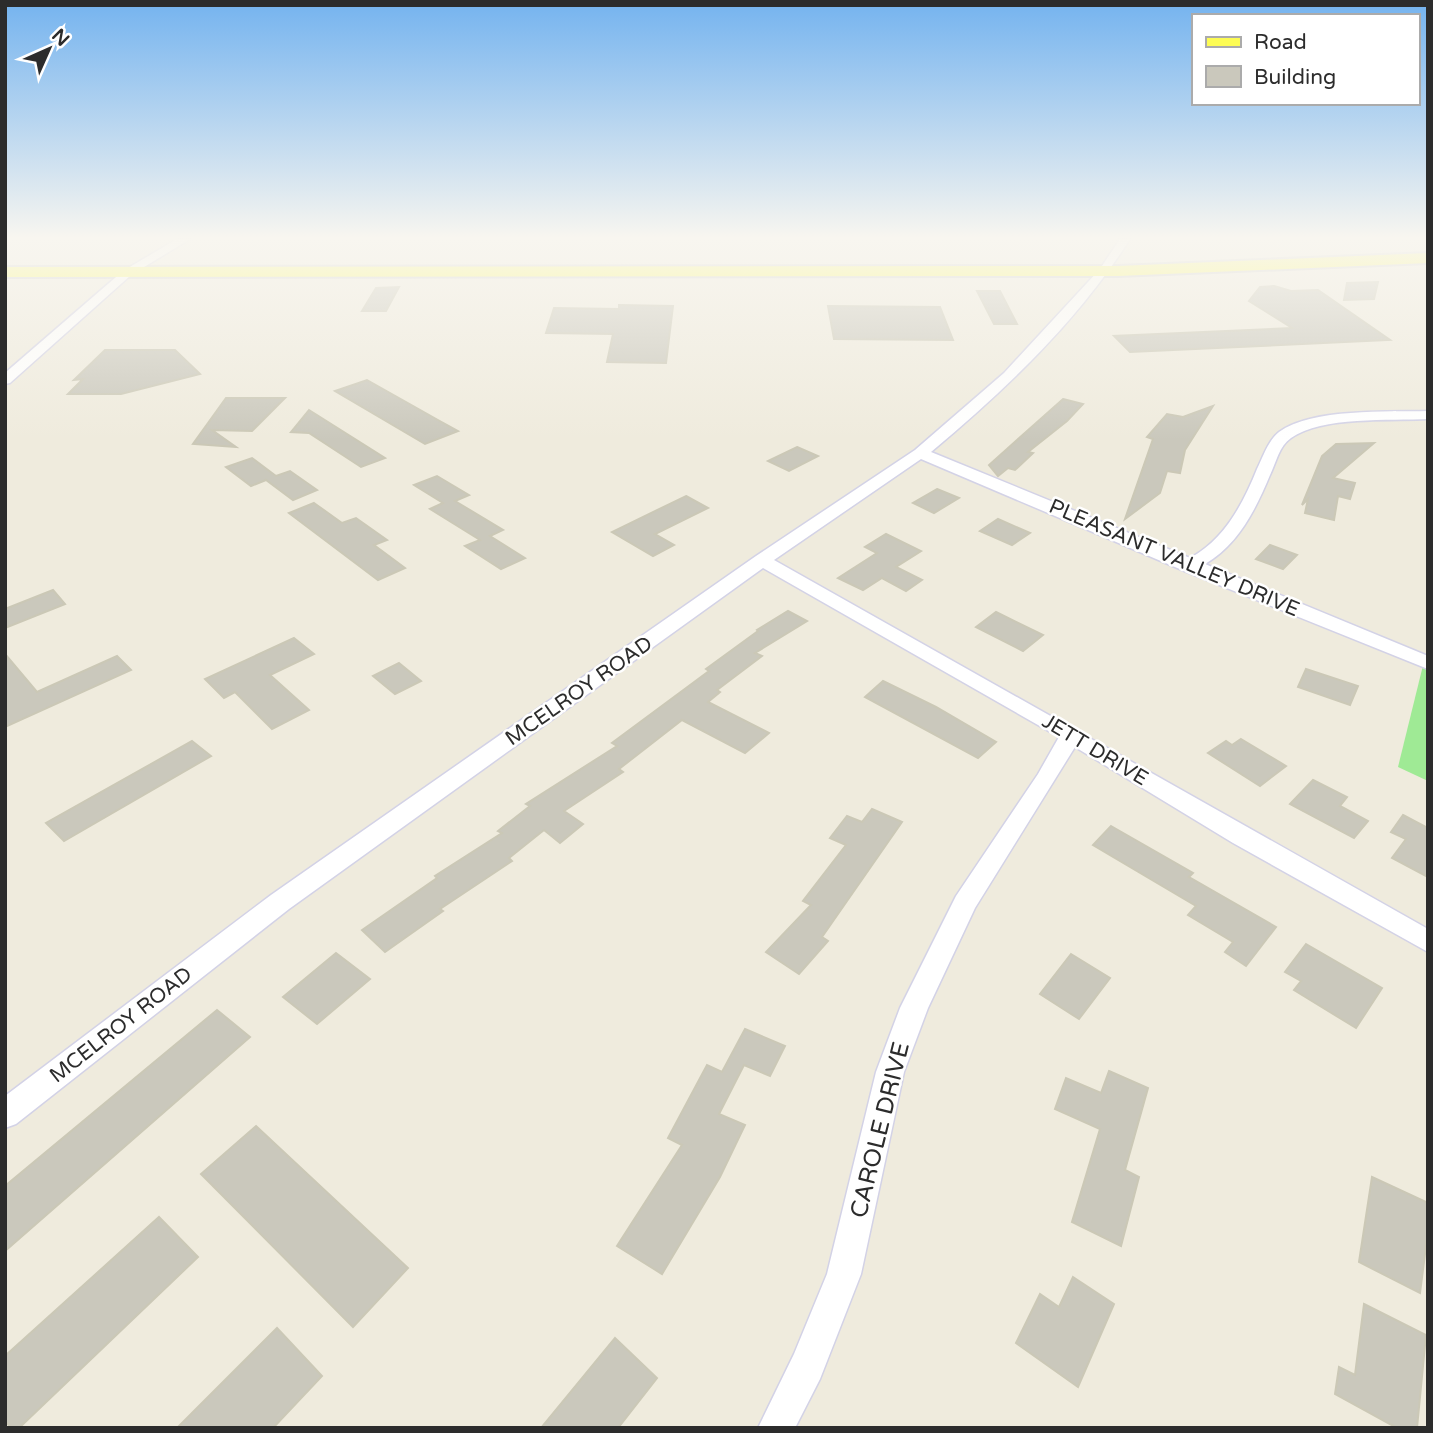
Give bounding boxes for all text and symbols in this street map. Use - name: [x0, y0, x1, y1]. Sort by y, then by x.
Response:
- north arrow: [14, 14, 84, 84]
- legend: [1192, 14, 1419, 105]
- text: N: [47, 25, 73, 51]
- text: Road: [1254, 30, 1307, 55]
- text: Building: [1254, 65, 1336, 90]
- street label: PLEASANT VALLEY DRIVE: [1045, 494, 1303, 622]
- street label: MCELROY ROAD: [501, 631, 657, 751]
- street label: JETT DRIVE: [1038, 709, 1152, 791]
- street label: MCELROY ROAD: [45, 962, 197, 1088]
- street label: CAROLE DRIVE: [844, 1039, 916, 1221]

